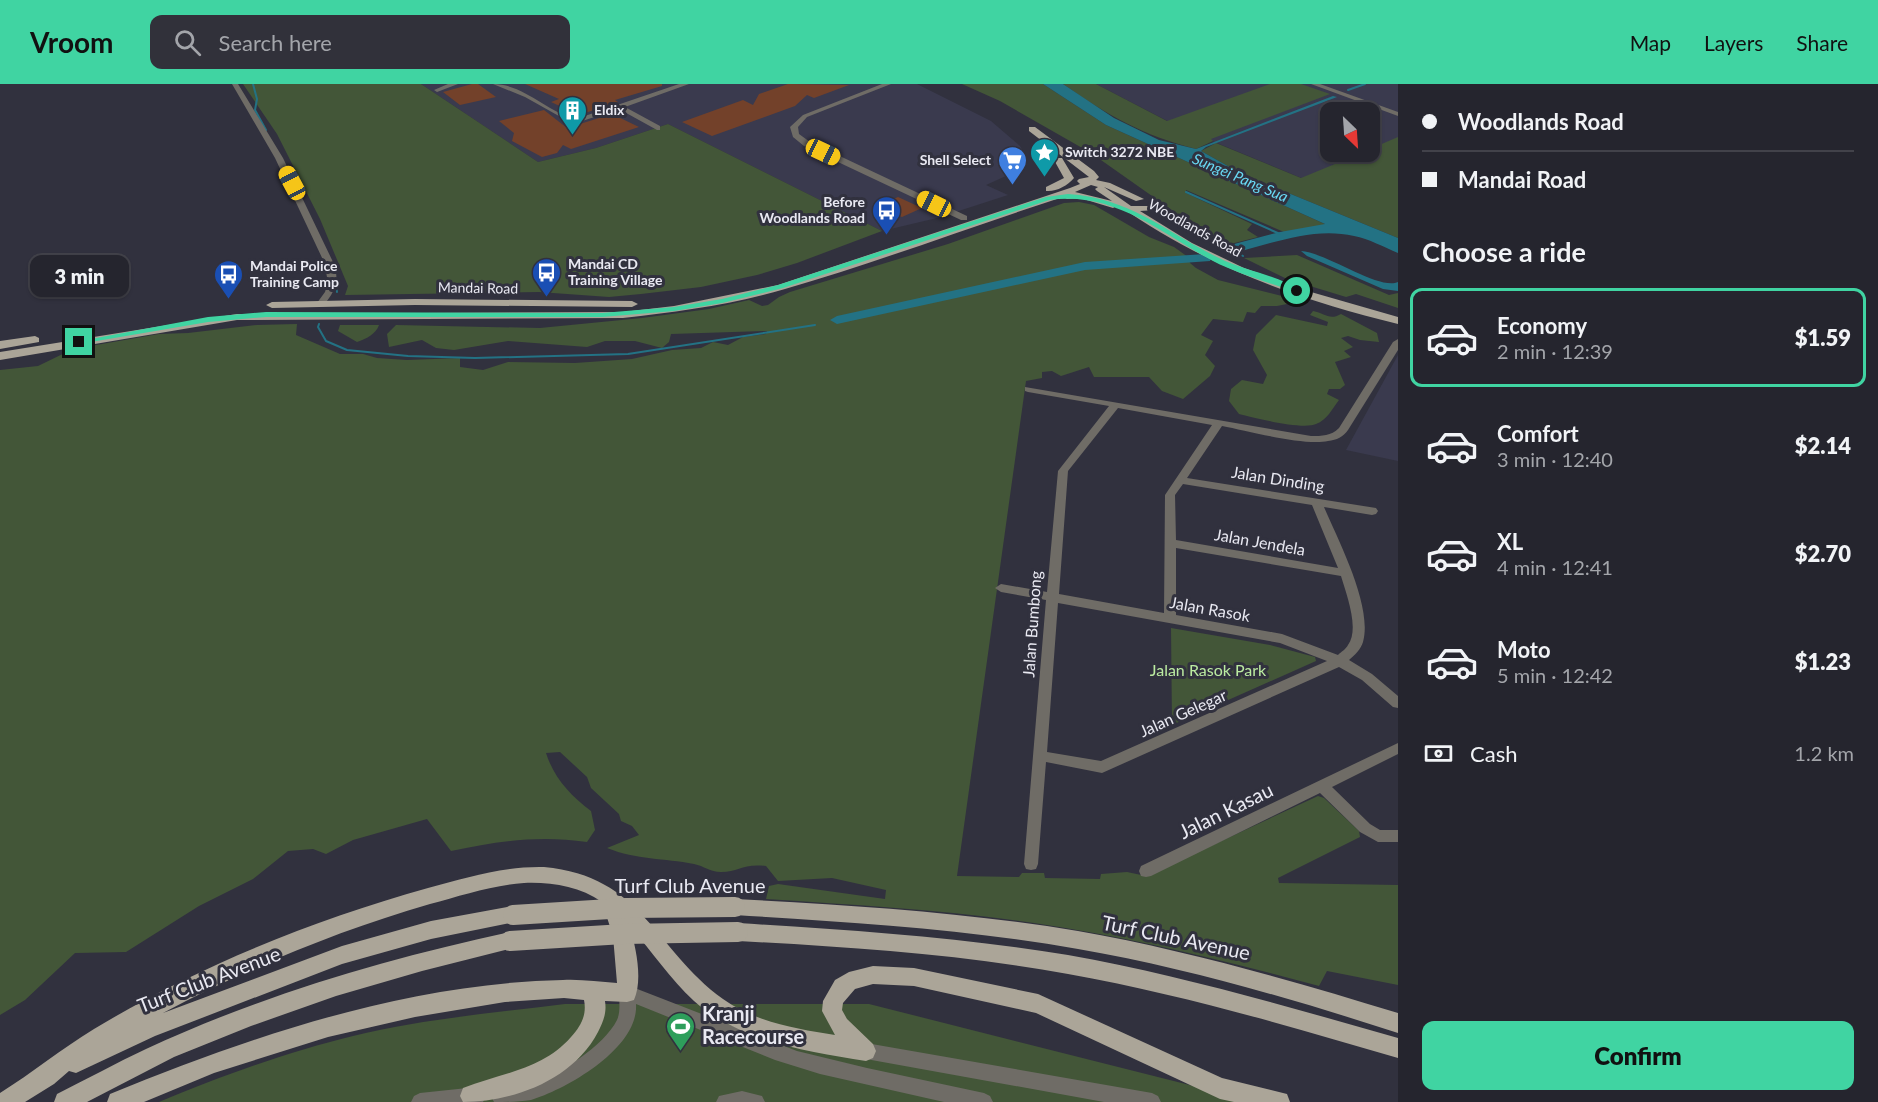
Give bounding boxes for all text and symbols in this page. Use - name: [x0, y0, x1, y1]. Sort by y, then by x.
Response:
- search box: [150, 15, 570, 69]
- text: Vroom: [30, 25, 114, 59]
- icon: search: [171, 26, 204, 59]
- text: Search here: [219, 29, 332, 56]
- text: Map: [1630, 30, 1671, 55]
- text: Layers: [1704, 30, 1763, 55]
- text: Share: [1796, 30, 1848, 55]
- building icon: Eldix: [557, 94, 589, 136]
- place label: Eldix: [594, 101, 625, 118]
- north arrow: [1320, 102, 1380, 162]
- map controls: [1320, 102, 1380, 162]
- text: Woodlands Road: [1458, 108, 1624, 135]
- car: [803, 136, 843, 168]
- place icon: Switch 3272 NBE: [1028, 136, 1060, 178]
- place label: Switch 3272 NBE: [1065, 143, 1174, 160]
- supermarket icon: Shell Select: [996, 144, 1028, 186]
- water label: Sungei Pang Sua: [1190, 149, 1291, 205]
- place label: Shell Select: [920, 151, 992, 168]
- car: [276, 163, 308, 203]
- text: Mandai Road: [1458, 166, 1586, 193]
- car: [914, 188, 954, 220]
- place label: Before Woodlands Road: [760, 193, 866, 226]
- bus stop icon: Before Woodlands Road: [870, 194, 902, 236]
- street label: Woodlands Road: [1146, 195, 1245, 260]
- text: Choose a ride: [1422, 235, 1586, 268]
- callout: 3 min: [29, 255, 128, 297]
- place label: Mandai CD Training Village: [568, 255, 663, 288]
- bus stop icon: Mandai CD Training Village: [531, 256, 563, 298]
- place label: Mandai Police Training Camp: [250, 257, 339, 290]
- bus stop icon: Mandai Police Training Camp: [213, 258, 245, 300]
- text: 3 min: [55, 264, 104, 288]
- route start: [1283, 277, 1310, 304]
- street label: Mandai Road: [438, 278, 518, 297]
- icon: car: [1425, 311, 1479, 365]
- text: Economy: [1497, 312, 1587, 339]
- text: $1.59: [1795, 324, 1851, 351]
- route end: [65, 328, 92, 355]
- text: 2 min · 12:39: [1497, 339, 1613, 363]
- icon: car: [1425, 419, 1479, 473]
- text: Comfort: [1497, 420, 1579, 447]
- text: $2.14: [1795, 432, 1851, 459]
- text: 3 min · 12:40: [1497, 447, 1613, 471]
- street label: Jalan Dinding: [1230, 462, 1326, 495]
- street label: Jalan Jendela: [1213, 524, 1307, 559]
- icon: car: [1425, 527, 1479, 581]
- text: XL: [1497, 528, 1523, 555]
- text: $2.70: [1795, 540, 1851, 567]
- text: 4 min · 12:41: [1497, 555, 1613, 579]
- street label: Jalan Bumbong: [1018, 570, 1045, 678]
- street label: Jalan Rasok: [1168, 592, 1253, 625]
- icon: car: [1425, 635, 1479, 689]
- text: Moto: [1497, 636, 1551, 663]
- text: $1.23: [1795, 648, 1851, 675]
- park label: Jalan Rasok Park: [1150, 660, 1267, 679]
- text: 5 min · 12:42: [1497, 663, 1613, 687]
- street label: Jalan Gelegar: [1136, 685, 1230, 740]
- icon: cash: [1422, 737, 1455, 770]
- text: Cash: [1470, 740, 1517, 767]
- text: 1.2 km: [1794, 741, 1854, 765]
- street label: Jalan Kasau: [1175, 777, 1277, 843]
- street label: Turf Club Avenue: [615, 873, 766, 897]
- street label: Turf Club Avenue: [1100, 910, 1253, 964]
- street label: Turf Club Avenue: [134, 941, 283, 1017]
- place label: Kranji Racecourse: [702, 1001, 804, 1048]
- sports icon: Kranji Racecourse: [665, 1010, 697, 1052]
- button: Confirm: [1422, 1021, 1854, 1090]

